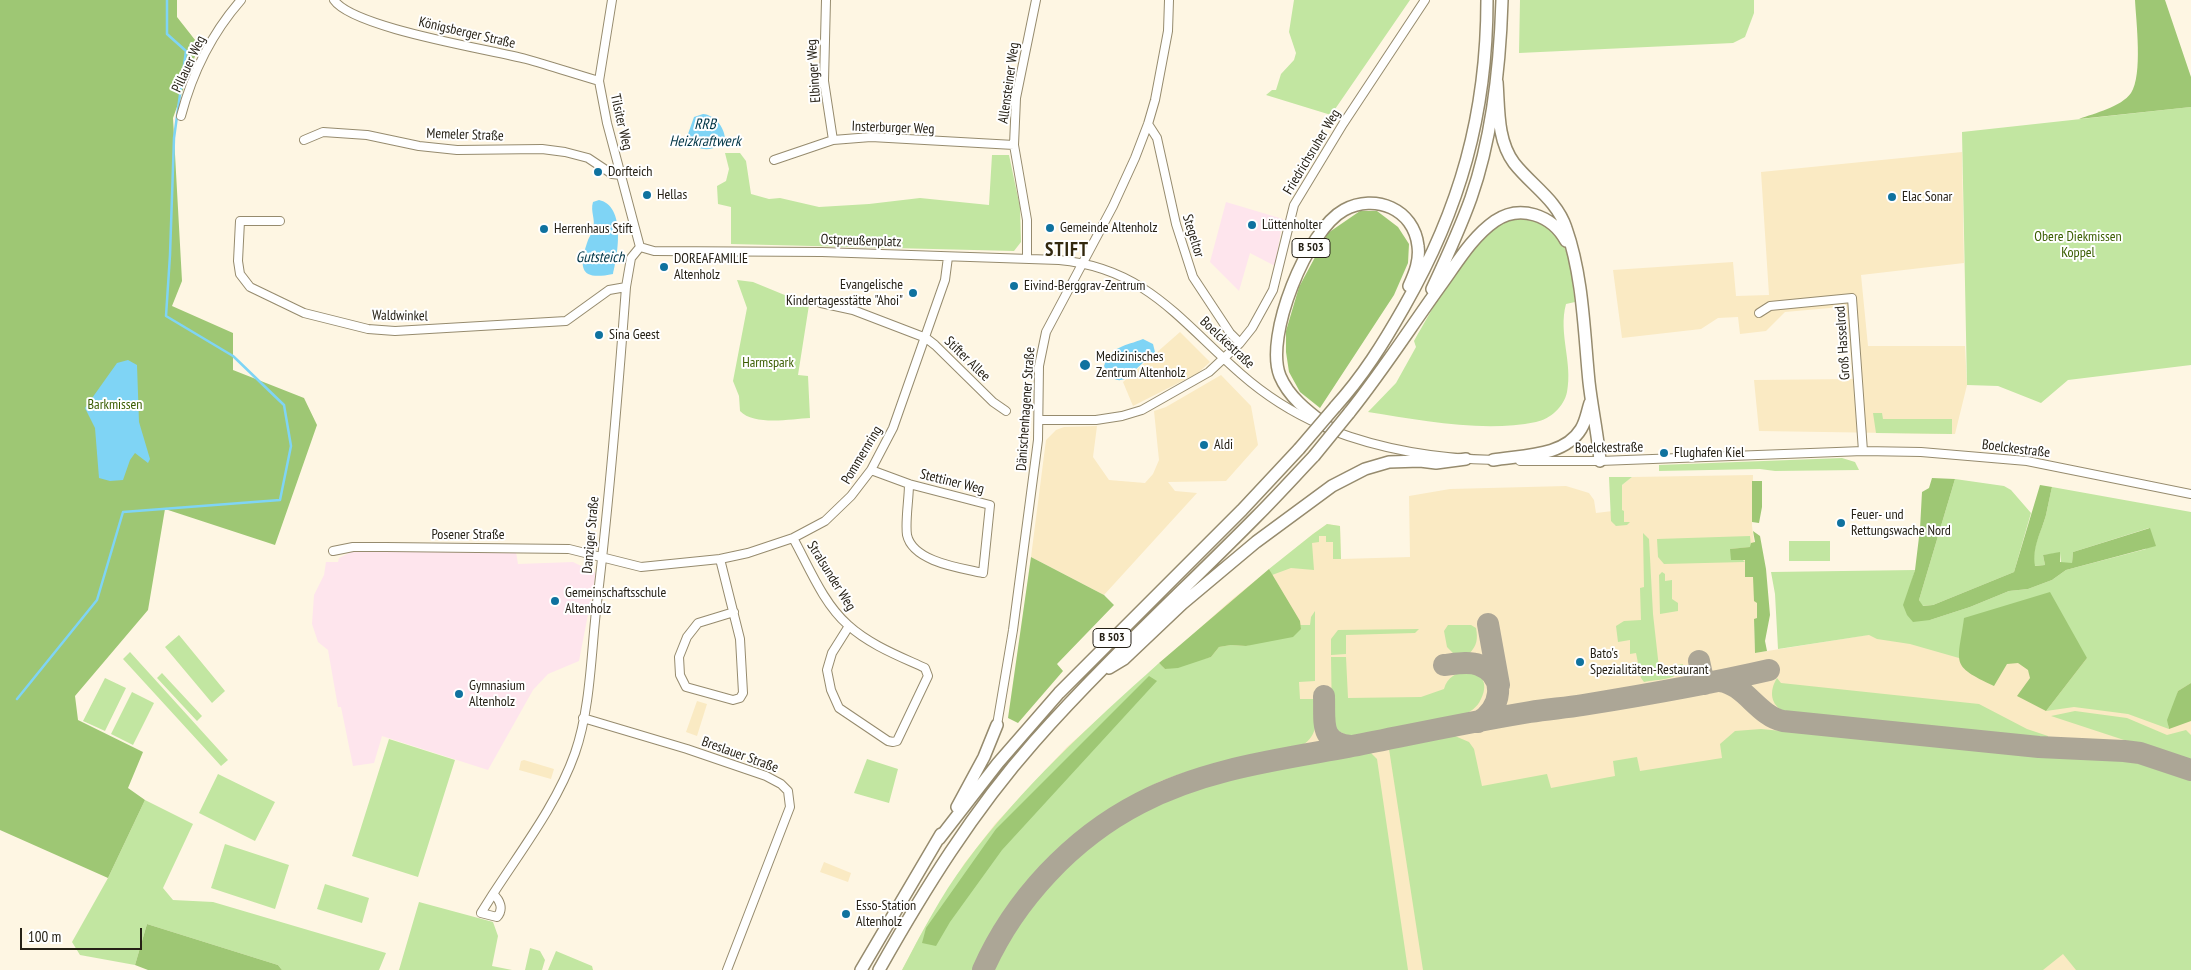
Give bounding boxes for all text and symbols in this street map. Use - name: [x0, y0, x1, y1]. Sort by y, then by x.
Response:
- street label: Königsberger Straße: [417, 14, 517, 52]
- street label: Pillauer Weg: [169, 33, 209, 95]
- street label: Elbinger Weg: [803, 39, 825, 103]
- street label: Allensteiner Weg: [995, 41, 1023, 125]
- street label: Tilsiter Weg: [606, 92, 636, 152]
- street label: Friedrichsruher Weg: [1280, 106, 1344, 198]
- water label: RRB Heizkraftwerk: [669, 116, 741, 151]
- street label: Insterburger Weg: [851, 118, 935, 138]
- street label: Memeler Straße: [426, 125, 504, 145]
- place label: Dorfteich: [608, 164, 652, 180]
- marker: Dorfteich: [592, 166, 604, 178]
- place label: Hellas: [657, 187, 687, 203]
- marker: Hellas: [641, 189, 653, 201]
- place label: Elac Sonar: [1902, 189, 1952, 205]
- marker: Elac Sonar: [1886, 191, 1898, 203]
- street label: Stegeltor: [1179, 212, 1207, 260]
- place label: Lüttenholter: [1262, 217, 1322, 233]
- marker: Lüttenholter: [1246, 219, 1258, 231]
- place label: Gemeinde Altenholz: [1060, 220, 1158, 236]
- place label: Herrenhaus Stift: [554, 221, 633, 237]
- marker: Gemeinde Altenholz: [1044, 222, 1056, 234]
- marker: Herrenhaus Stift: [538, 223, 550, 235]
- park label: Obere Diekmissen Koppel: [2034, 229, 2122, 262]
- street label: Ostpreußenplatz: [820, 231, 902, 251]
- road number: B 503: [1292, 238, 1330, 258]
- district label: STIFT: [1044, 240, 1090, 262]
- water label: Gutsteich: [576, 249, 624, 267]
- place label: DOREAFAMILIE Altenholz: [674, 251, 748, 284]
- marker: DOREAFAMILIE Altenholz: [658, 261, 670, 273]
- place label: Evangelische Kindertagesstätte "Ahoi": [786, 277, 903, 310]
- place label: Eivind-Berggrav-Zentrum: [1024, 278, 1145, 294]
- marker: Eivind-Berggrav-Zentrum: [1008, 280, 1020, 292]
- marker: Evangelische Kindertagesstätte "Ahoi": [907, 287, 919, 299]
- street label: Groß Hasselrod: [1832, 305, 1854, 381]
- street label: Waldwinkel: [372, 307, 428, 325]
- street label: Boelckestraße: [1196, 314, 1258, 372]
- place label: Sina Geest: [609, 327, 660, 343]
- marker: Sina Geest: [593, 329, 605, 341]
- street label: Stifter Allee: [941, 333, 993, 385]
- street label: Dänischenhagener Straße: [1013, 346, 1039, 472]
- place label: Medizinisches Zentrum Altenholz: [1096, 349, 1185, 382]
- park label: Harmspark: [742, 355, 794, 371]
- marker: Medizinisches Zentrum Altenholz: [1078, 358, 1092, 372]
- park label: Barkmissen: [87, 397, 143, 413]
- street label: Pommernring: [838, 423, 886, 487]
- street label: Boelckestraße: [1981, 436, 2051, 462]
- place label: Aldi: [1214, 437, 1233, 453]
- marker: Aldi: [1198, 439, 1210, 451]
- street label: Boelckestraße: [1575, 439, 1643, 457]
- place label: Flughafen Kiel: [1674, 445, 1744, 461]
- marker: Flughafen Kiel: [1658, 447, 1670, 459]
- street label: Stettiner Weg: [918, 466, 986, 498]
- street label: Danziger Straße: [579, 496, 603, 574]
- place label: Feuer- und Rettungswache Nord: [1851, 507, 1951, 540]
- marker: Feuer- und Rettungswache Nord: [1835, 517, 1847, 529]
- street label: Posener Straße: [431, 527, 505, 543]
- street label: Stralsunder Weg: [803, 538, 859, 614]
- place label: Gemeinschaftsschule Altenholz: [565, 585, 666, 618]
- marker: Gemeinschaftsschule Altenholz: [549, 595, 561, 607]
- road number: B 503: [1093, 628, 1131, 648]
- place label: Bato's Spezialitäten-Restaurant: [1590, 646, 1709, 679]
- marker: Bato's Spezialitäten-Restaurant: [1574, 656, 1586, 668]
- place label: Gymnasium Altenholz: [469, 678, 525, 710]
- marker: Gymnasium Altenholz: [453, 688, 465, 700]
- street label: Breslauer Straße: [699, 733, 781, 777]
- place label: Esso-Station Altenholz: [856, 898, 916, 930]
- marker: Esso-Station Altenholz: [840, 908, 852, 920]
- scale bar: [22, 918, 145, 950]
- text: 100 m: [28, 927, 61, 946]

